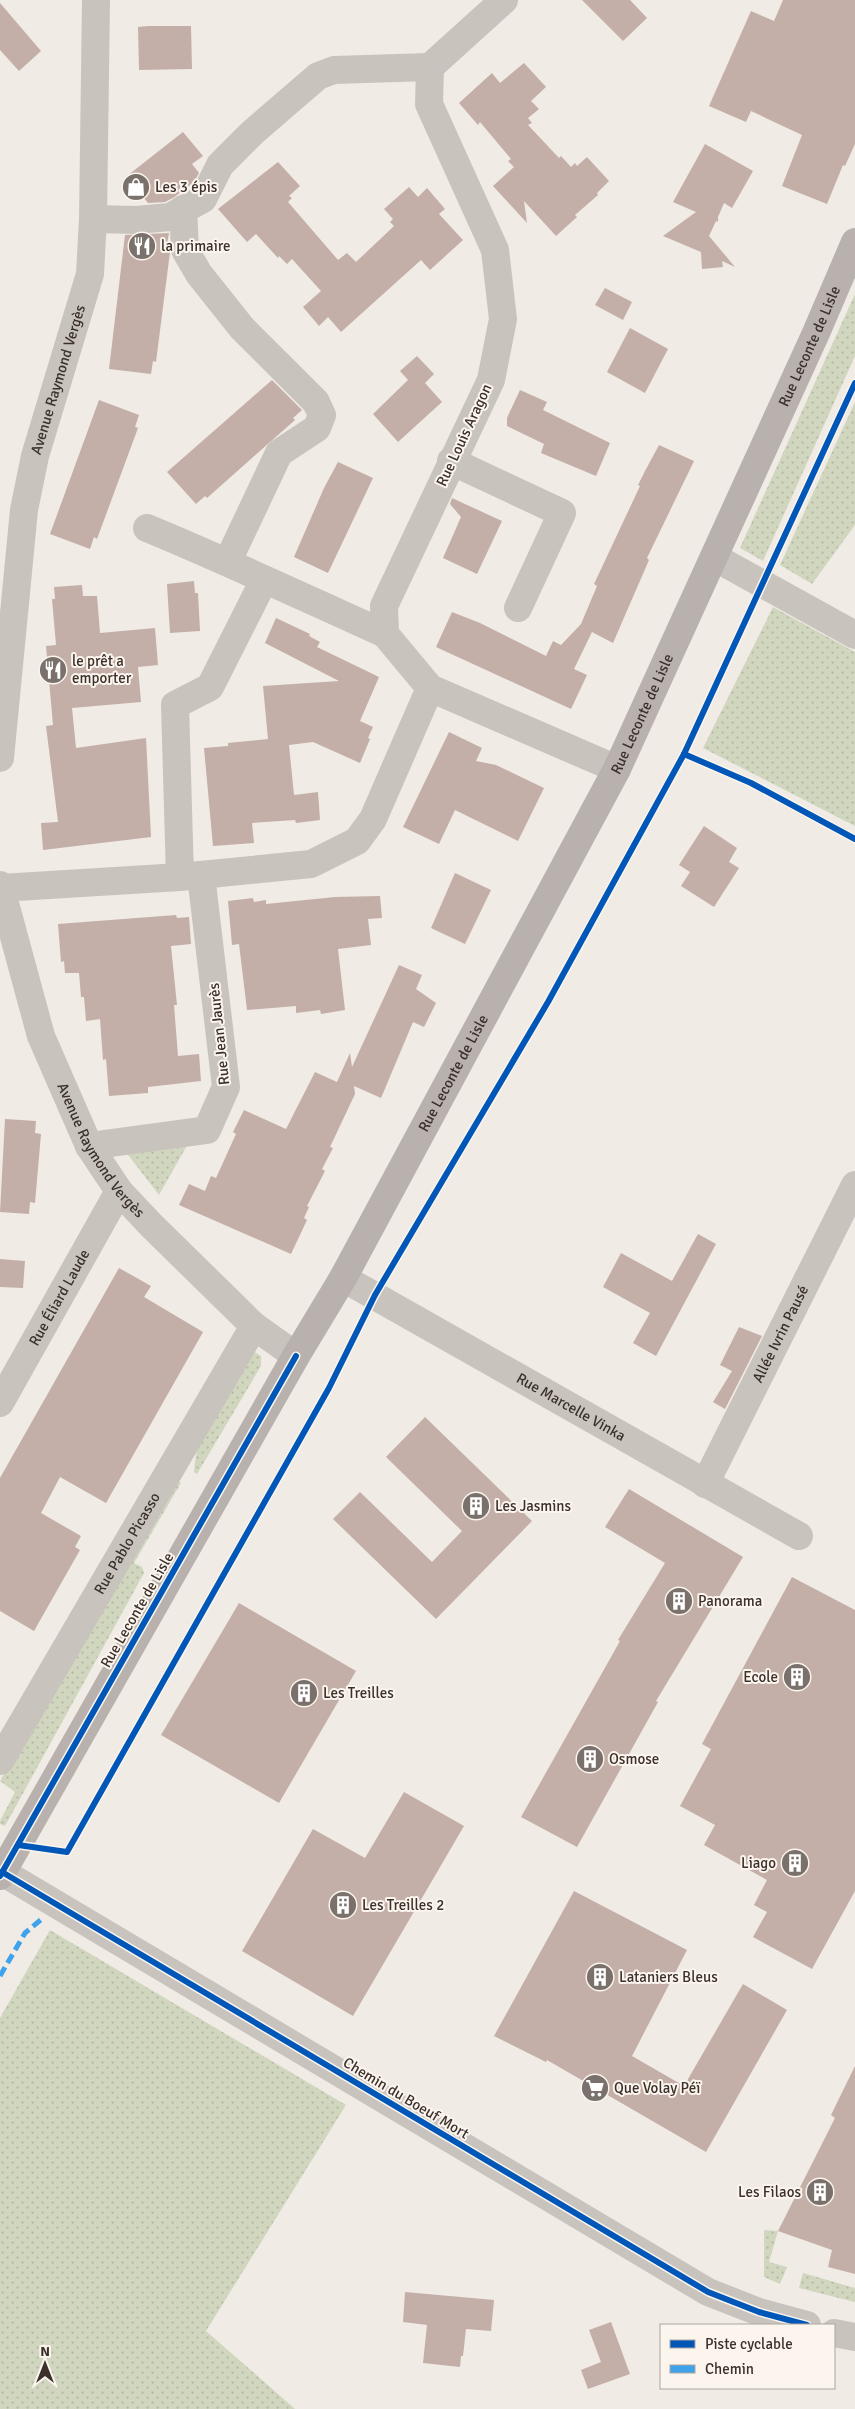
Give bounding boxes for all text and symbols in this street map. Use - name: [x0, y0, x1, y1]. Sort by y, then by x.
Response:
- shop icon: Les 3 épis: [121, 172, 151, 202]
- place label: Les 3 épis: [155, 178, 218, 196]
- restaurant icon: la primaire: [127, 231, 157, 261]
- place label: la primaire: [161, 237, 231, 255]
- street label: Rue Leconte de Lisle: [775, 283, 844, 409]
- street label: Avenue Raymond Vergès: [27, 302, 89, 457]
- street label: Rue Louis Aragon: [432, 381, 496, 489]
- street label: Rue Leconte de Lisle: [607, 651, 677, 777]
- place label: le prêt a emporter: [72, 652, 132, 687]
- restaurant icon: le prêt a emporter: [38, 655, 68, 685]
- street label: Rue Jean Jaurès: [205, 982, 233, 1086]
- street label: Rue Leconte de Lisle: [414, 1012, 492, 1135]
- street label: Avenue Raymond Vergès: [53, 1080, 149, 1222]
- street label: Rue Éliard Laude: [25, 1246, 93, 1349]
- street label: Allée Ivrin Pausé: [748, 1282, 812, 1386]
- street label: Rue Marcelle Vinka: [513, 1369, 629, 1445]
- street label: Rue Pablo Picasso: [90, 1489, 164, 1598]
- building icon: Les Jasmins: [461, 1491, 491, 1521]
- place label: Les Jasmins: [495, 1497, 572, 1515]
- street label: Rue Leconte de Lisle: [97, 1549, 177, 1671]
- building icon: Panorama: [664, 1586, 694, 1616]
- place label: Panorama: [698, 1592, 762, 1610]
- building icon: Ecole: [782, 1662, 812, 1692]
- place label: Ecole: [743, 1668, 778, 1686]
- building icon: Les Treilles: [289, 1678, 319, 1708]
- place label: Les Treilles: [323, 1684, 394, 1702]
- building icon: Osmose: [575, 1744, 605, 1774]
- place label: Osmose: [609, 1750, 659, 1768]
- building icon: Liago: [780, 1848, 810, 1878]
- place label: Liago: [741, 1854, 776, 1872]
- building icon: Les Treilles 2: [328, 1890, 358, 1920]
- place label: Les Treilles 2: [362, 1896, 444, 1914]
- building icon: Lataniers Bleus: [585, 1962, 615, 1992]
- place label: Lataniers Bleus: [619, 1968, 718, 1986]
- street label: Chemin du Boeuf Mort: [340, 2053, 472, 2143]
- supermarket icon: Que Volay Péï: [580, 2073, 610, 2103]
- place label: Que Volay Péï: [614, 2079, 701, 2097]
- building icon: Les Filaos: [805, 2177, 835, 2207]
- place label: Les Filaos: [738, 2183, 801, 2201]
- legend: [660, 2324, 835, 2389]
- text: Piste cyclable: [705, 2335, 793, 2353]
- north arrow: [20, 2339, 70, 2389]
- text: N: [40, 2343, 50, 2360]
- text: Chemin: [705, 2360, 754, 2378]

